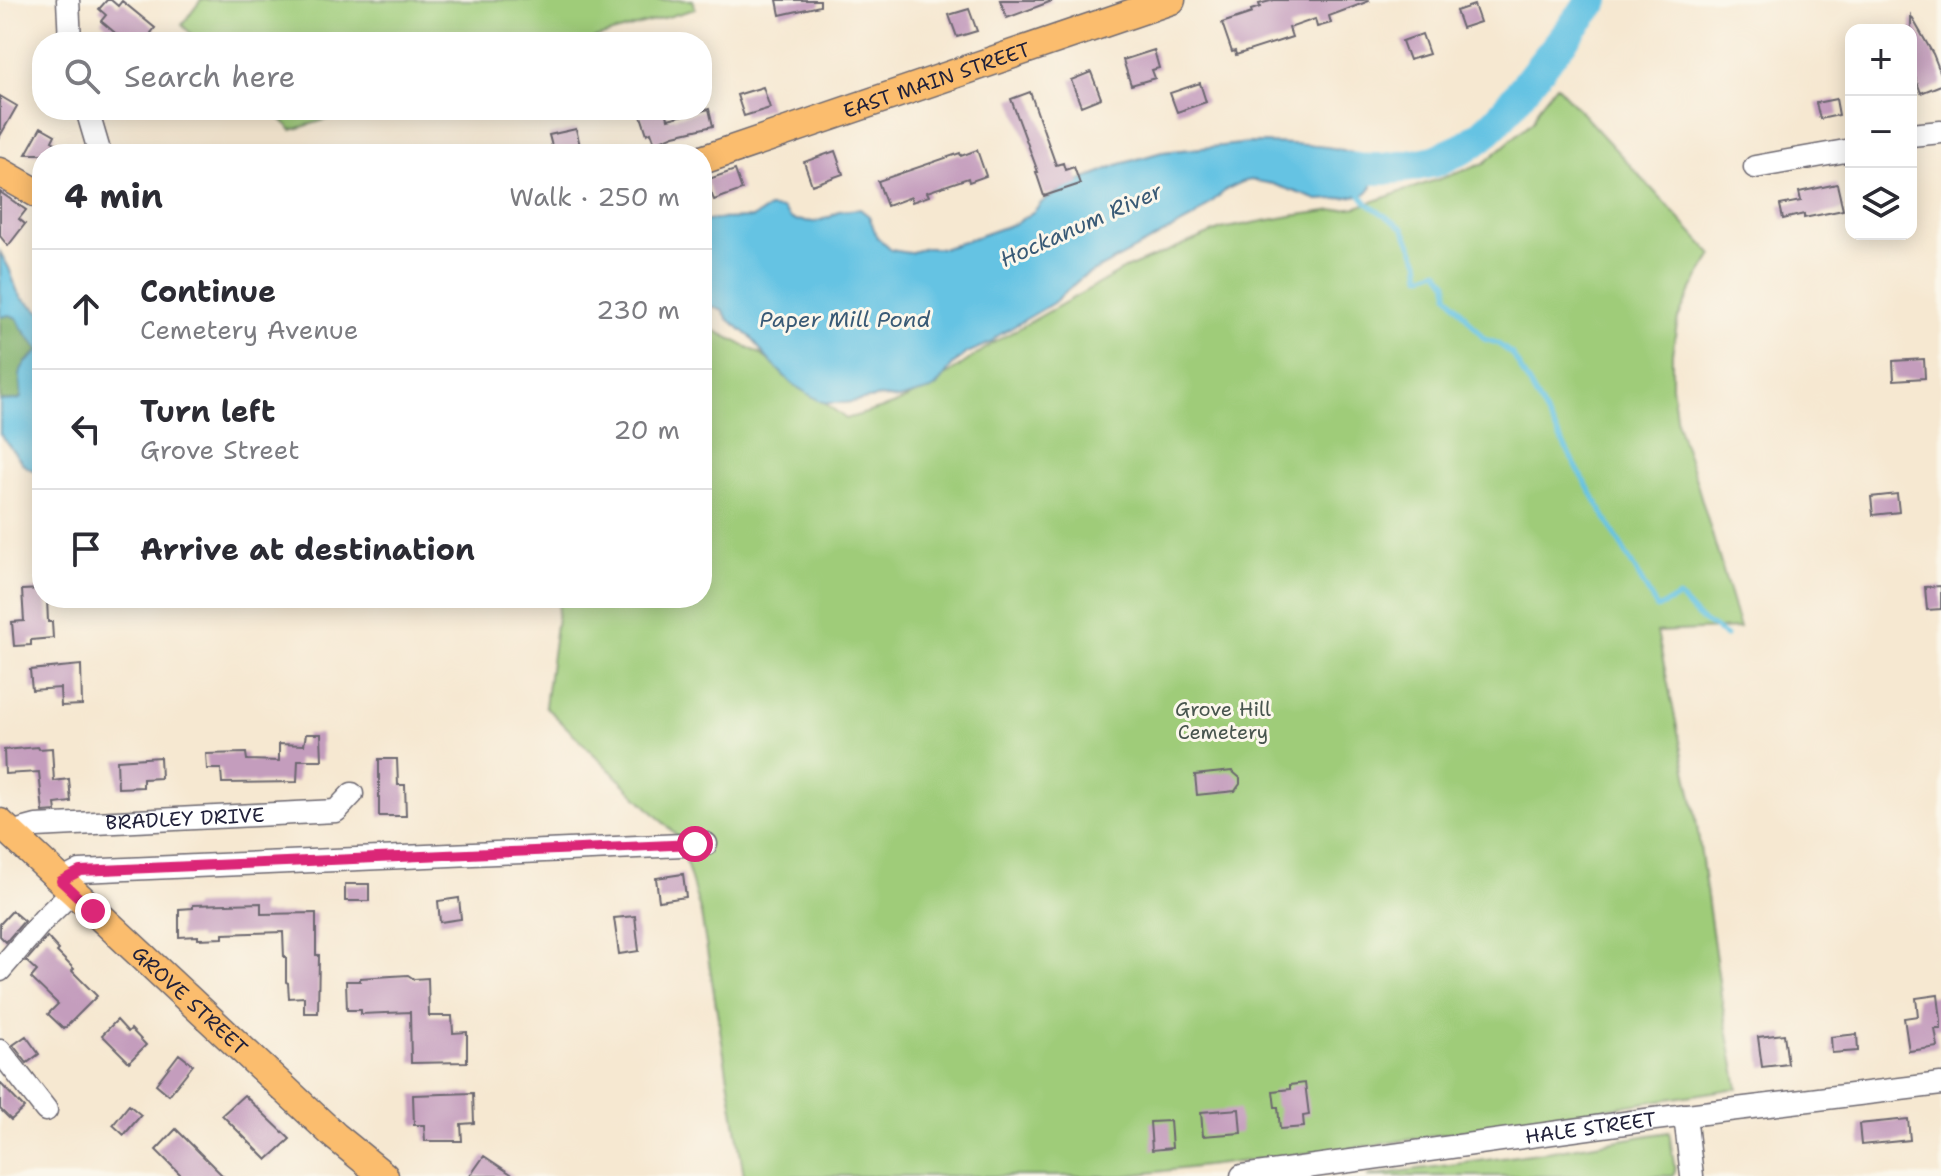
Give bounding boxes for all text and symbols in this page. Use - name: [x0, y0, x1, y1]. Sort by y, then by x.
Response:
- map controls: [1845, 24, 1917, 240]
- button: +: [1845, 24, 1917, 96]
- search box: [32, 32, 712, 120]
- street label: EAST MAIN STREET: [840, 36, 1034, 124]
- icon: search: [60, 54, 104, 98]
- text: Search here: [124, 56, 295, 97]
- button: −: [1845, 96, 1917, 168]
- button: layers: [1845, 168, 1917, 240]
- text: 4 min: [64, 173, 163, 219]
- water label: Hockanum River: [995, 176, 1167, 274]
- text: Walk · 250 m: [509, 179, 680, 214]
- text: Continue: [140, 271, 276, 312]
- icon: ahead: [64, 287, 108, 331]
- text: 230 m: [596, 292, 680, 327]
- water label: Paper Mill Pond: [760, 305, 930, 334]
- text: Cemetery Avenue: [140, 312, 358, 347]
- text: Turn left: [140, 391, 275, 432]
- icon: left: [64, 407, 108, 451]
- text: 20 m: [613, 412, 680, 447]
- text: Grove Street: [140, 432, 300, 467]
- icon: arrive: [64, 527, 108, 571]
- text: Arrive at destination: [140, 529, 475, 570]
- park label: Grove Hill Cemetery: [1175, 696, 1271, 745]
- street label: BRADLEY DRIVE: [105, 802, 265, 836]
- route start: [677, 826, 713, 862]
- route end: [75, 893, 111, 929]
- street label: GROVE STREET: [127, 940, 253, 1061]
- street label: HALE STREET: [1524, 1106, 1658, 1150]

